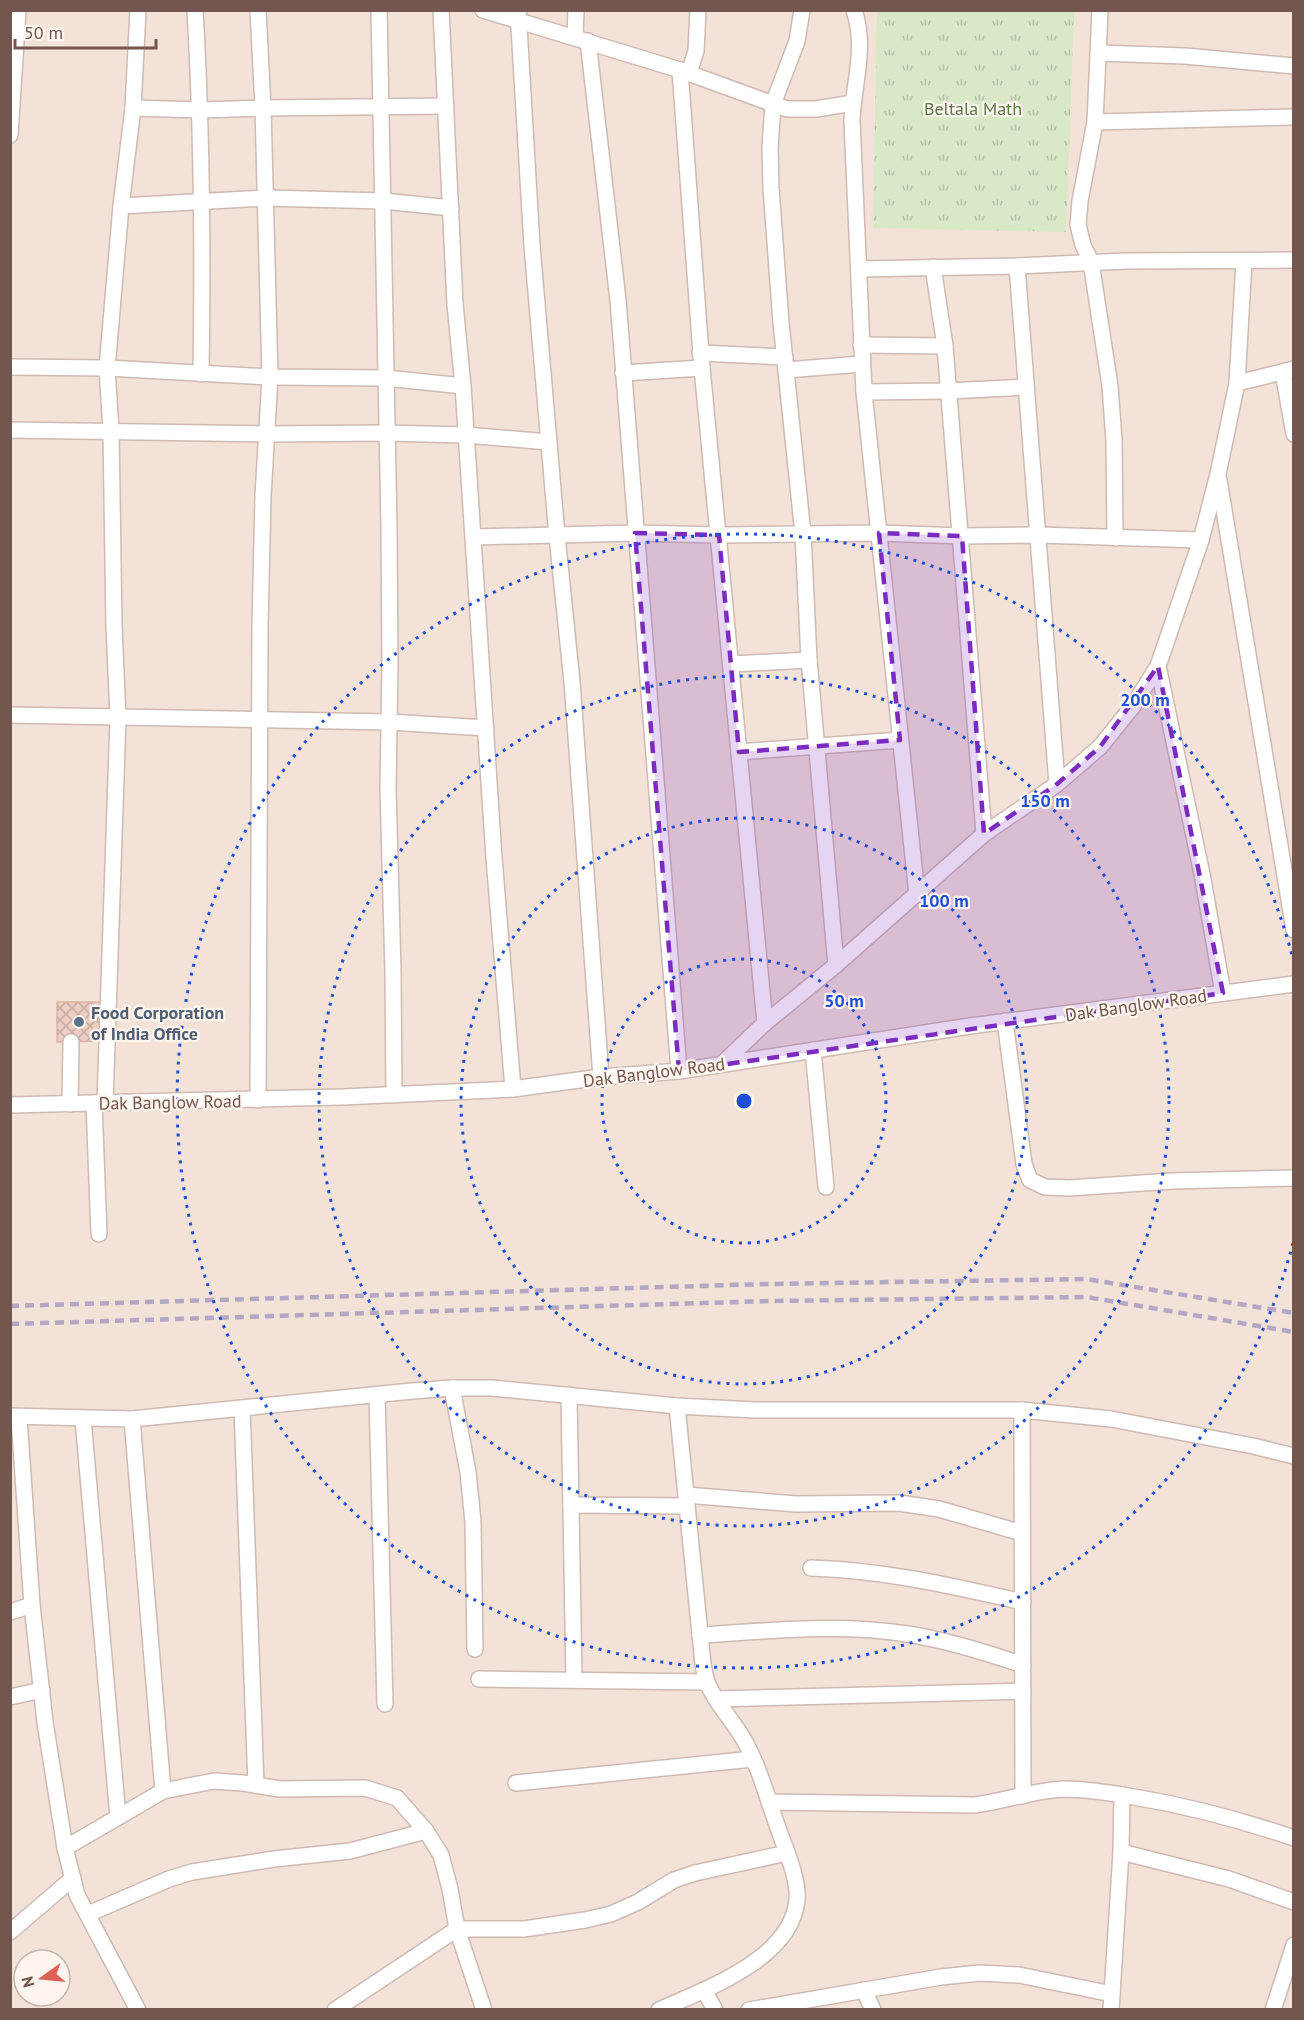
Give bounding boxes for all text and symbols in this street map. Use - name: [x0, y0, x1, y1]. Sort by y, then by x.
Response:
- scale bar: [15, 12, 156, 50]
- text: 50 m: [24, 21, 63, 44]
- park label: Beltala Math: [924, 97, 1022, 120]
- text: 200 m: [1120, 688, 1170, 711]
- text: 150 m: [1020, 789, 1070, 812]
- text: 100 m: [919, 889, 969, 912]
- street label: Dak Banglow Road: [1064, 984, 1208, 1026]
- text: 50 m: [824, 989, 864, 1012]
- place label: Food Corporation of India Office: [91, 1001, 224, 1045]
- marker: Food Corporation of India Office: [72, 1015, 86, 1029]
- street label: Dak Banglow Road: [582, 1052, 726, 1092]
- street label: Dak Banglow Road: [98, 1089, 242, 1115]
- centre of rings: [734, 1091, 754, 1111]
- north arrow: [12, 1948, 72, 2008]
- text: N: [16, 1974, 39, 1990]

